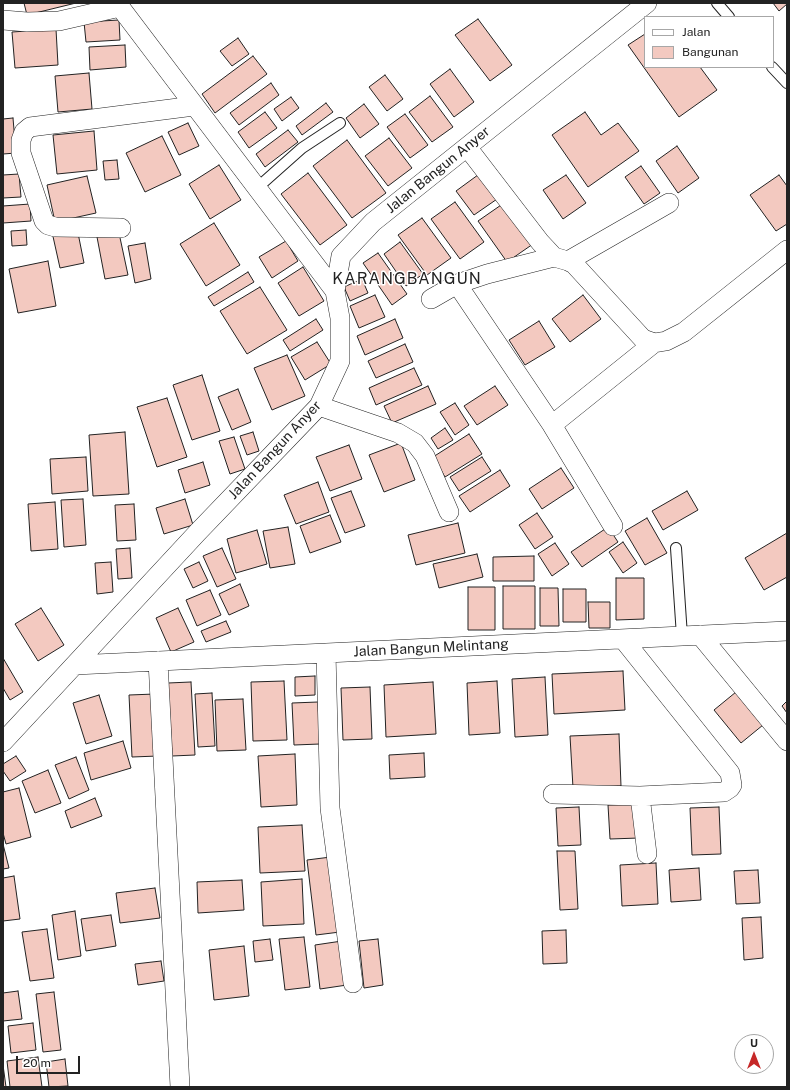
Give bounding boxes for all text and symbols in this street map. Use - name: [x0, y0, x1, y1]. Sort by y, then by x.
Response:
- legend: [644, 16, 774, 68]
- text: Jalan: [682, 25, 710, 39]
- text: Bangunan: [682, 45, 738, 59]
- street label: Jalan Bangun Anyer: [383, 123, 493, 217]
- district label: KARANGBANGUN: [332, 269, 482, 289]
- street label: Jalan Bangun Anyer: [225, 397, 325, 503]
- street label: Jalan Bangun Melintang: [353, 636, 509, 660]
- north arrow: [734, 1034, 774, 1074]
- text: U: [750, 1037, 758, 1049]
- scale bar: [18, 1048, 82, 1074]
- text: 20 m: [23, 1056, 51, 1070]

